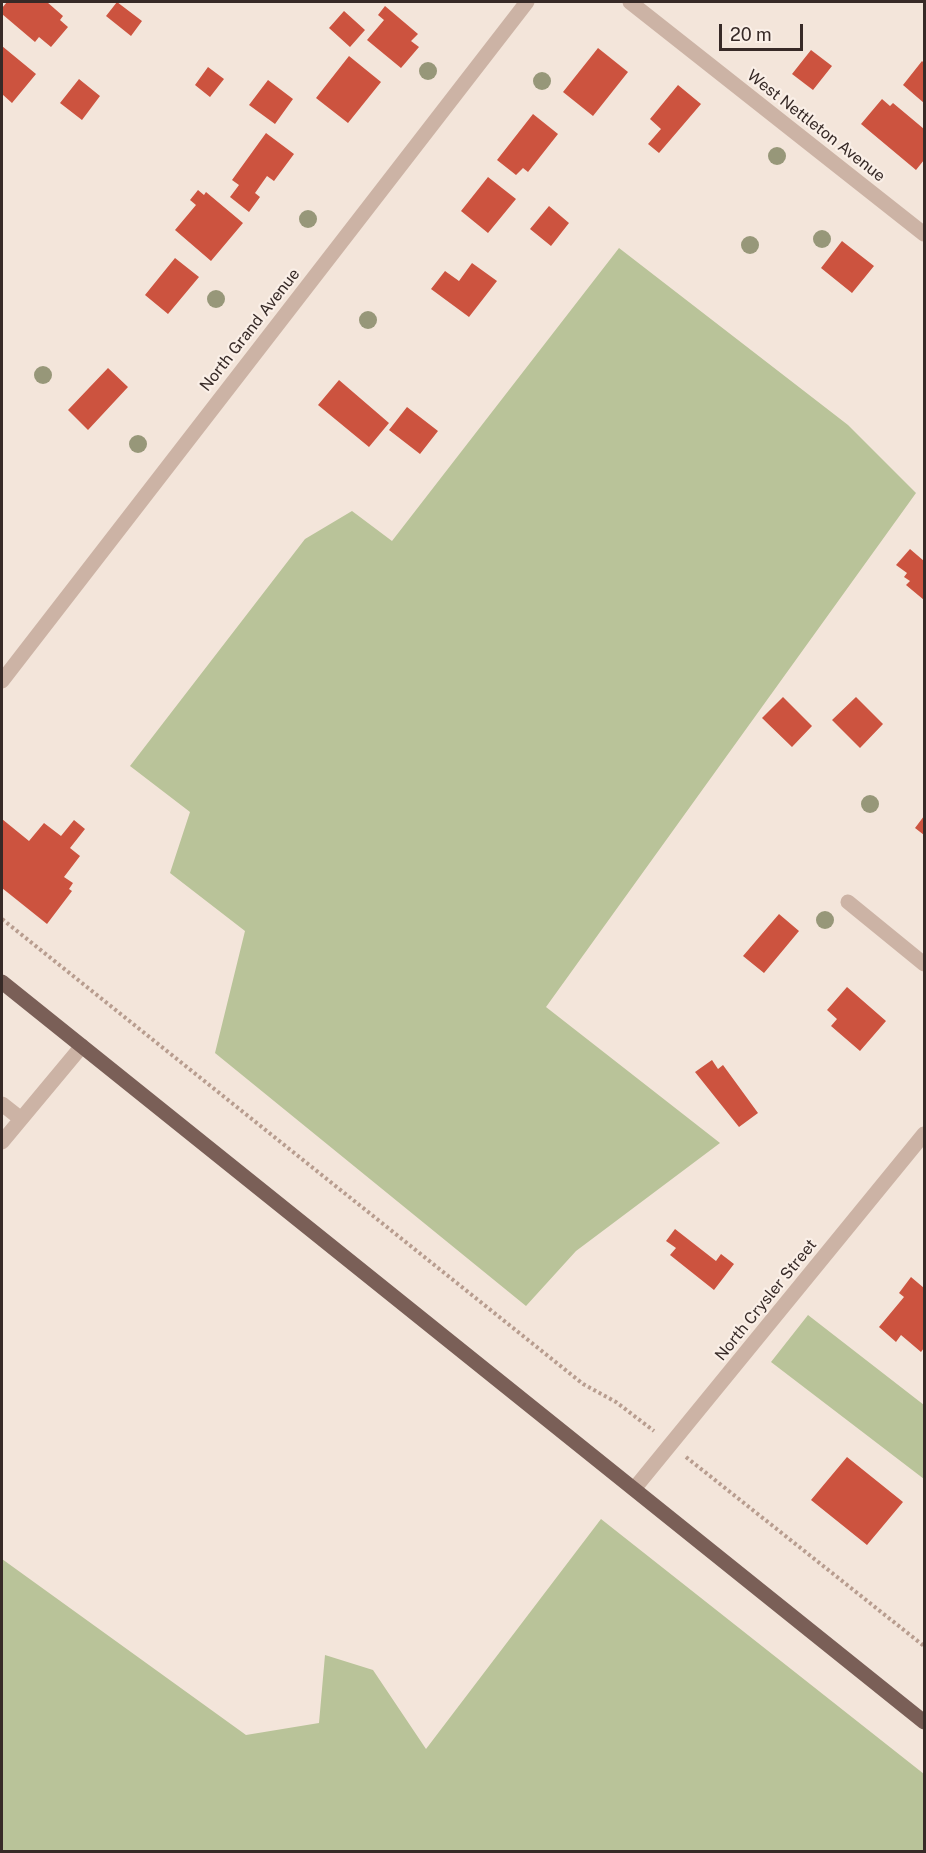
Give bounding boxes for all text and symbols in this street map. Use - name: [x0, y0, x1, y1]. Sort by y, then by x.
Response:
- scale bar: [722, 12, 806, 50]
- text: 20 m: [730, 24, 772, 45]
- street label: West Nettleton Avenue: [743, 66, 889, 186]
- street label: North Grand Avenue: [196, 265, 304, 395]
- street label: North Crysler Street: [711, 1235, 821, 1365]

